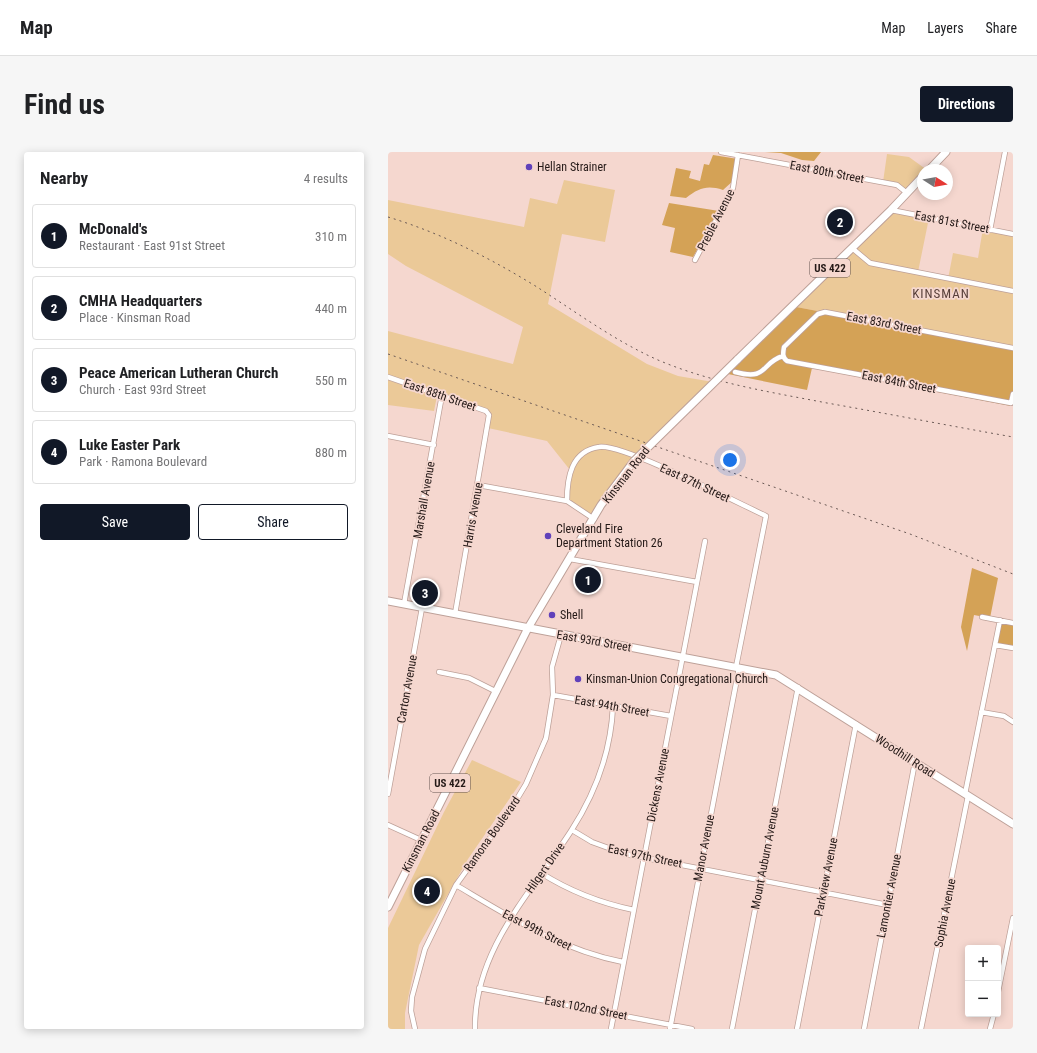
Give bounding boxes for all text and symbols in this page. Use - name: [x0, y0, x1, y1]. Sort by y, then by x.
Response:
- text: Map: [20, 16, 53, 39]
- text: Map: [881, 20, 905, 36]
- text: Layers: [927, 20, 964, 36]
- text: Share: [986, 20, 1017, 36]
- button: Directions: [920, 86, 1013, 122]
- text: Find us: [24, 88, 105, 121]
- street label: East 80th Street: [789, 158, 866, 186]
- place label: Hellan Strainer: [537, 160, 607, 174]
- marker: Hellan Strainer: [524, 162, 534, 172]
- north arrow: [917, 164, 953, 200]
- text: Nearby: [40, 168, 88, 188]
- text: 4 results: [304, 171, 348, 186]
- street label: Preble Avenue: [694, 186, 738, 253]
- pin: 2: [827, 207, 853, 237]
- street label: East 81st Street: [914, 208, 991, 236]
- text: McDonald's: [79, 220, 147, 238]
- text: 1: [51, 229, 57, 244]
- text: 310 m: [315, 229, 347, 244]
- text: Restaurant · East 91st Street: [79, 238, 225, 253]
- road number: US 422: [810, 259, 850, 277]
- district label: KINSMAN: [912, 286, 970, 301]
- text: CMHA Headquarters: [79, 292, 202, 310]
- text: 2: [51, 301, 57, 316]
- text: 440 m: [315, 301, 347, 316]
- street label: East 83rd Street: [846, 309, 923, 337]
- text: Place · Kinsman Road: [79, 310, 190, 325]
- text: Peace American Lutheran Church: [79, 364, 278, 382]
- street label: East 84th Street: [861, 368, 938, 396]
- text: 3: [51, 373, 57, 388]
- text: 550 m: [315, 373, 347, 388]
- street label: East 88th Street: [402, 376, 478, 414]
- text: Church · East 93rd Street: [79, 382, 206, 397]
- text: Luke Easter Park: [79, 436, 180, 454]
- street label: Kinsman Road: [600, 444, 652, 506]
- text: 4: [51, 445, 57, 460]
- text: 880 m: [315, 445, 347, 460]
- your location: [720, 450, 740, 470]
- text: Park · Ramona Boulevard: [79, 454, 207, 469]
- street label: Marshall Avenue: [410, 460, 438, 540]
- street label: East 87th Street: [658, 461, 733, 505]
- street label: Harris Avenue: [460, 481, 486, 549]
- button: Save: [40, 504, 190, 540]
- button: Share: [198, 504, 348, 540]
- place label: Cleveland Fire Department Station 26: [556, 522, 663, 550]
- marker: Cleveland Fire Department Station 26: [543, 531, 553, 541]
- pin: 1: [575, 565, 601, 595]
- pin: 3: [412, 578, 438, 608]
- place label: Shell: [560, 608, 583, 622]
- marker: Shell: [547, 610, 557, 620]
- street label: East 93rd Street: [556, 628, 633, 655]
- street label: Carton Avenue: [394, 653, 420, 724]
- place label: Kinsman-Union Congregational Church: [586, 672, 768, 686]
- marker: Kinsman-Union Congregational Church: [573, 674, 583, 684]
- street label: East 94th Street: [574, 693, 651, 720]
- street label: Woodhill Road: [873, 732, 937, 780]
- street label: Dickens Avenue: [644, 747, 672, 823]
- road number: US 422: [430, 774, 470, 792]
- street label: Ramona Boulevard: [461, 794, 523, 874]
- street label: Mount Auburn Avenue: [748, 805, 782, 910]
- street label: Kinsman Road: [399, 807, 443, 874]
- street label: Manor Avenue: [691, 813, 717, 883]
- street label: Parkview Avenue: [811, 836, 841, 918]
- street label: Hilgert Drive: [522, 840, 568, 896]
- street label: East 97th Street: [607, 841, 684, 871]
- street label: Lamontier Avenue: [874, 852, 904, 939]
- pin: 4: [414, 876, 440, 906]
- street label: Sophia Avenue: [931, 877, 959, 949]
- street label: East 99th Street: [500, 907, 574, 954]
- map controls: [965, 945, 1001, 1017]
- button: +: [965, 945, 1001, 981]
- button: −: [965, 981, 1001, 1017]
- street label: East 102nd Street: [543, 993, 629, 1023]

